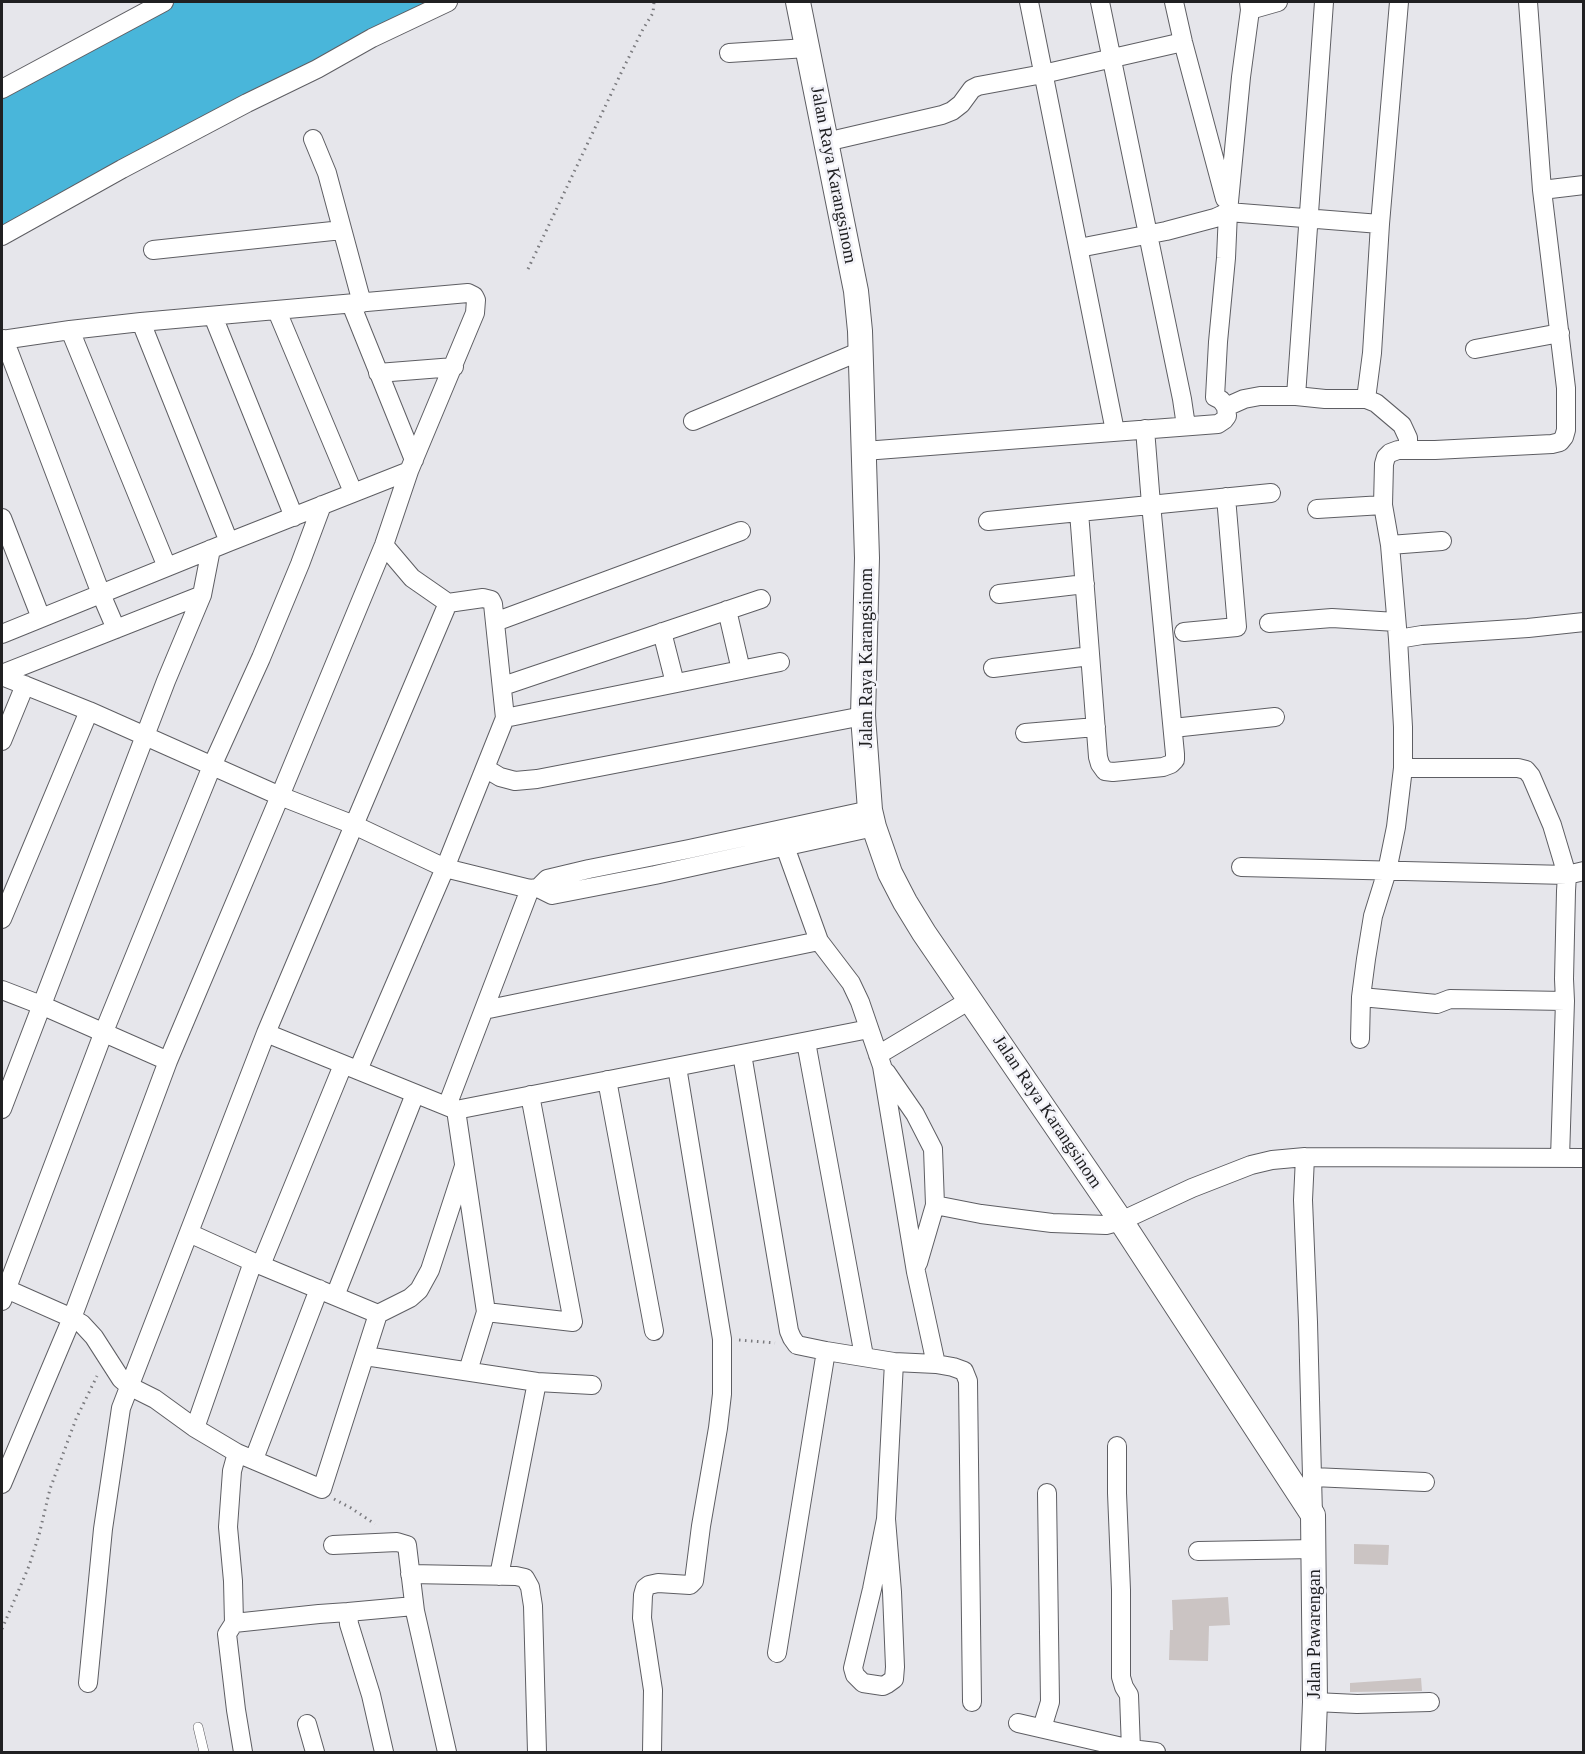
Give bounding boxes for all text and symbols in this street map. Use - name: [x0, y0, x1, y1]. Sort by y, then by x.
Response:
- street label: Jalan Raya Karangsinom: [805, 85, 861, 265]
- street label: Jalan Raya Karangsinom: [856, 568, 878, 748]
- street label: Jalan Raya Karangsinom: [988, 1031, 1106, 1193]
- street label: Jalan Pawarengan: [1304, 1569, 1326, 1699]

